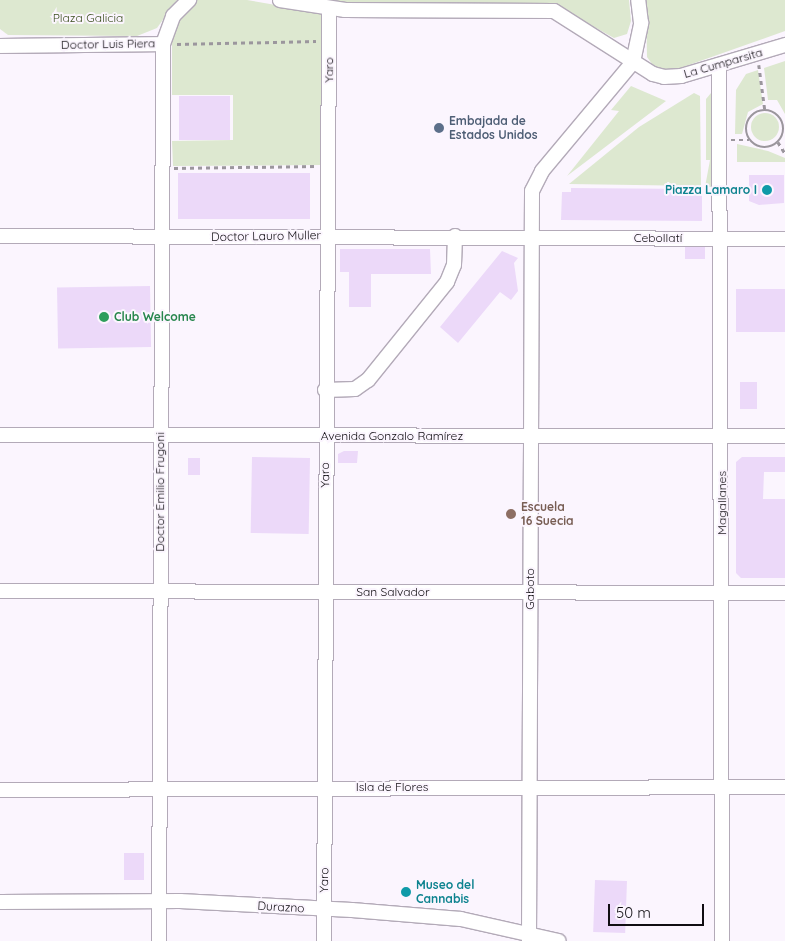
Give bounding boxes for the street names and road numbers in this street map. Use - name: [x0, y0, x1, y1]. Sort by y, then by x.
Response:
- street label: Doctor Luis Piera: [61, 36, 155, 52]
- street label: La Cumparsita: [682, 45, 764, 81]
- street label: Yaro: [322, 57, 336, 83]
- street label: Doctor Lauro Muller: [211, 228, 321, 244]
- street label: Cebollatí: [634, 231, 682, 245]
- street label: Avenida Gonzalo Ramírez: [321, 429, 463, 443]
- street label: Doctor Emilio Frugoni: [153, 432, 167, 552]
- street label: Yaro: [318, 462, 332, 488]
- street label: Magallanes: [715, 471, 729, 535]
- street label: Gaboto: [523, 568, 537, 610]
- street label: San Salvador: [356, 585, 430, 599]
- street label: Isla de Flores: [356, 780, 428, 794]
- street label: Yaro: [317, 867, 331, 893]
- street label: Durazno: [257, 899, 305, 915]

